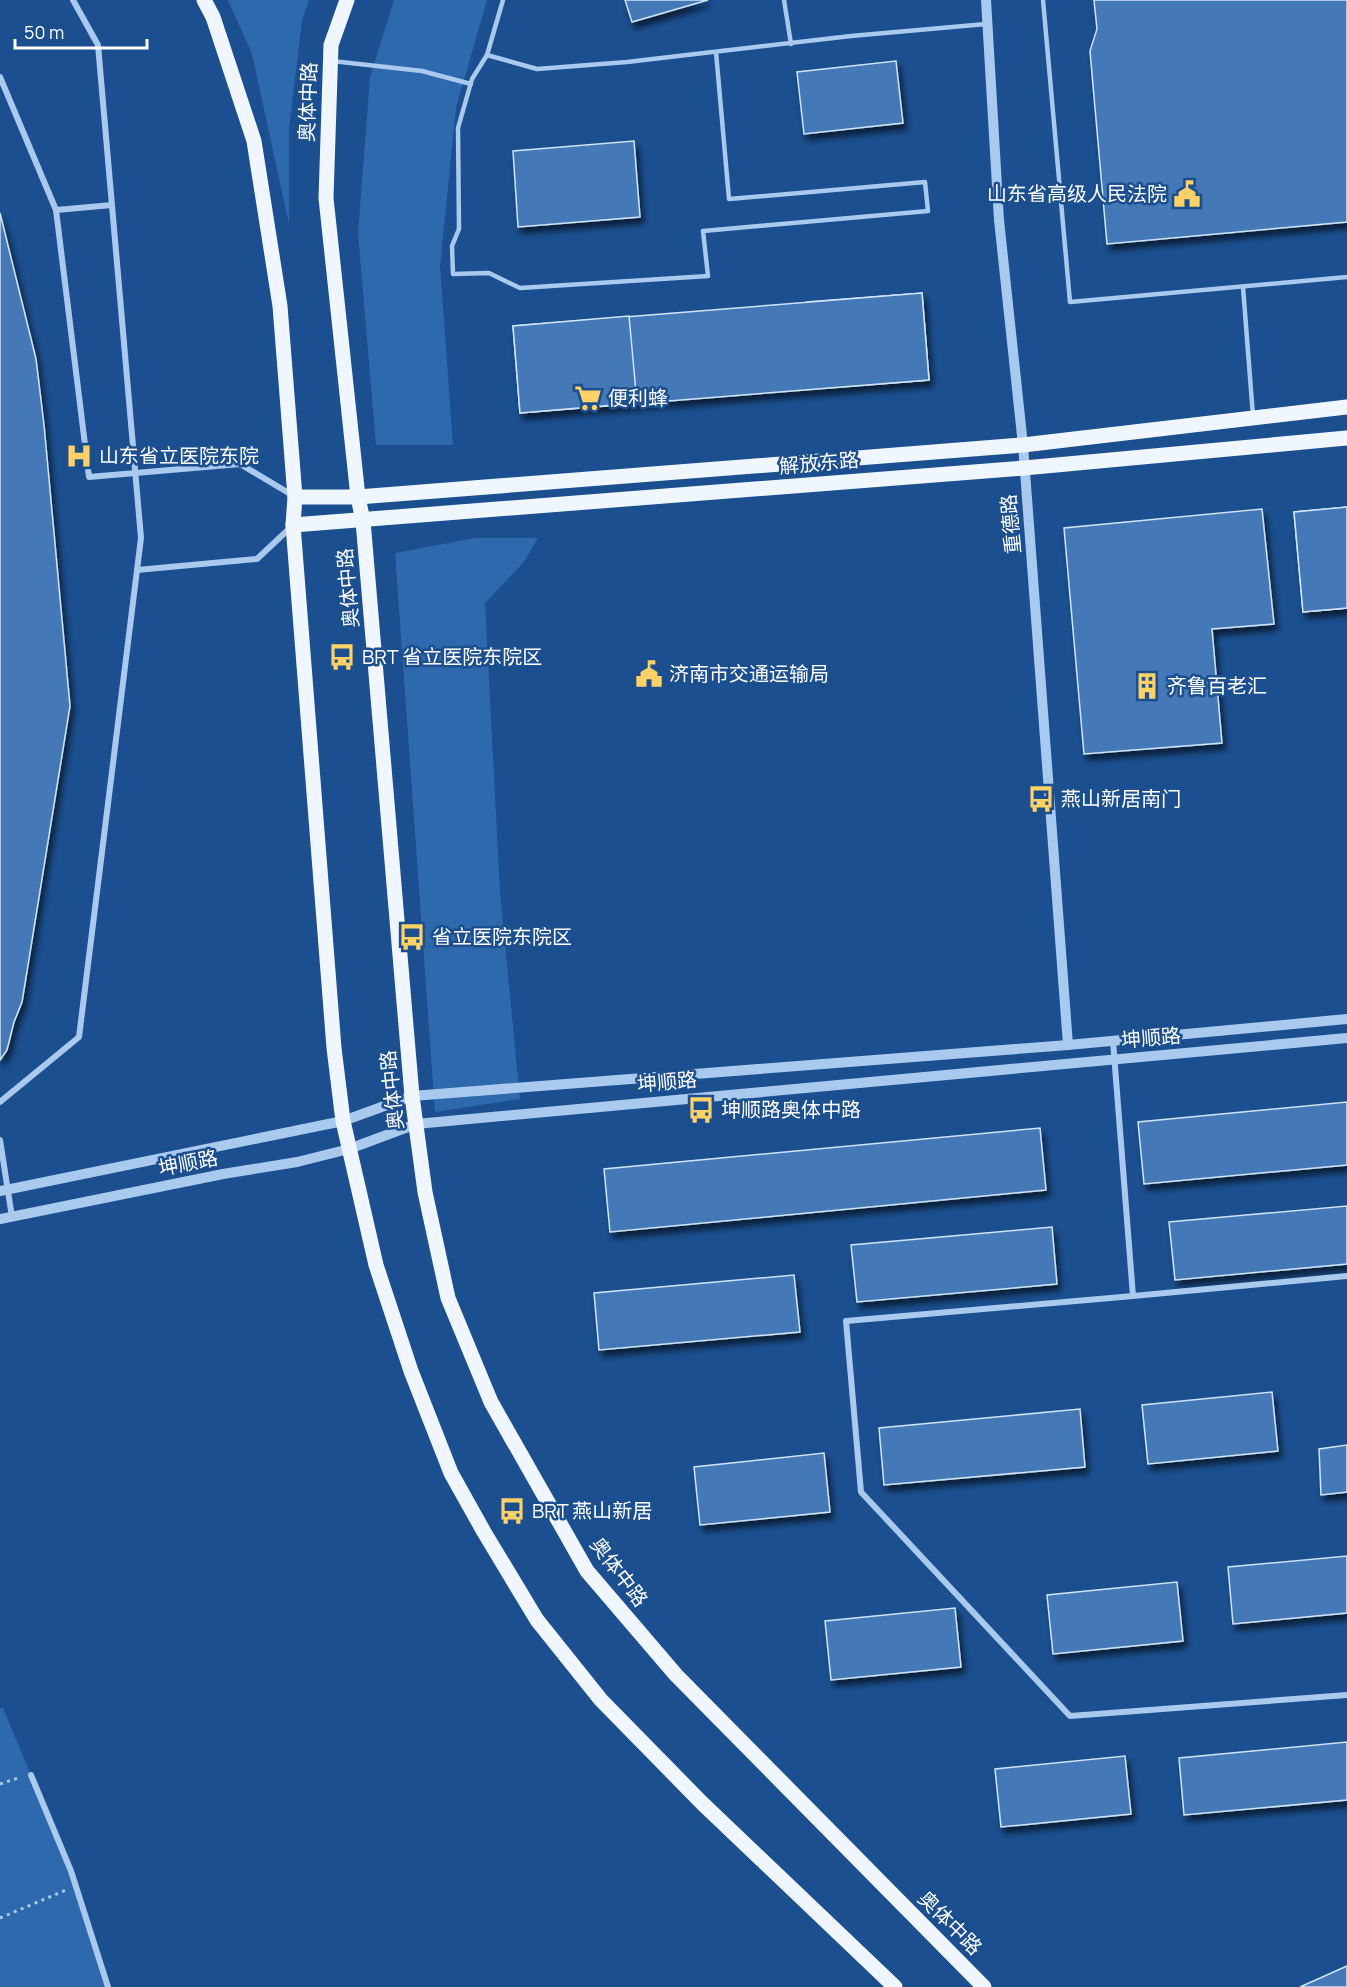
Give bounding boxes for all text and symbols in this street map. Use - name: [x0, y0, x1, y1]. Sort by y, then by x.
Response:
- scale bar: [15, 12, 147, 50]
- text: 50 m: [24, 20, 64, 44]
- street label: 奥体中路: [293, 62, 322, 142]
- public building icon: 山东省高级人民法院: [1172, 179, 1202, 209]
- place label: 山东省高级人民法院: [987, 180, 1167, 207]
- supermarket icon: 便利蜂: [573, 383, 603, 413]
- place label: 便利蜂: [608, 384, 668, 411]
- hospital icon: 山东省立医院东院: [64, 441, 94, 471]
- place label: 山东省立医院东院: [99, 442, 259, 469]
- street label: 解放东路: [778, 446, 860, 479]
- street label: 重德路: [994, 493, 1027, 555]
- street label: 奥体中路: [331, 547, 364, 629]
- bus stop icon: BRT 省立医院东院区: [327, 642, 357, 672]
- place label: BRT 省立医院东院区: [362, 643, 542, 670]
- public building icon: 济南市交通运输局: [634, 659, 664, 689]
- place label: 济南市交通运输局: [669, 660, 829, 687]
- building icon: 齐鲁百老汇: [1132, 671, 1162, 701]
- place label: 齐鲁百老汇: [1167, 672, 1267, 699]
- bus stop icon: 燕山新居南门: [1026, 784, 1056, 814]
- place label: 燕山新居南门: [1061, 785, 1181, 812]
- bus stop icon: 省立医院东院区: [397, 922, 427, 952]
- place label: 省立医院东院区: [432, 923, 572, 950]
- street label: 坤顺路: [1120, 1021, 1182, 1054]
- street label: 奥体中路: [374, 1049, 409, 1131]
- street label: 坤顺路: [636, 1065, 698, 1098]
- bus stop icon: 坤顺路奥体中路: [686, 1095, 716, 1125]
- place label: 坤顺路奥体中路: [721, 1096, 861, 1123]
- street label: 坤顺路: [156, 1144, 220, 1181]
- bus stop icon: BRT 燕山新居: [497, 1496, 527, 1526]
- place label: BRT 燕山新居: [532, 1497, 652, 1524]
- street label: 奥体中路: [585, 1532, 654, 1612]
- street label: 奥体中路: [913, 1885, 988, 1960]

